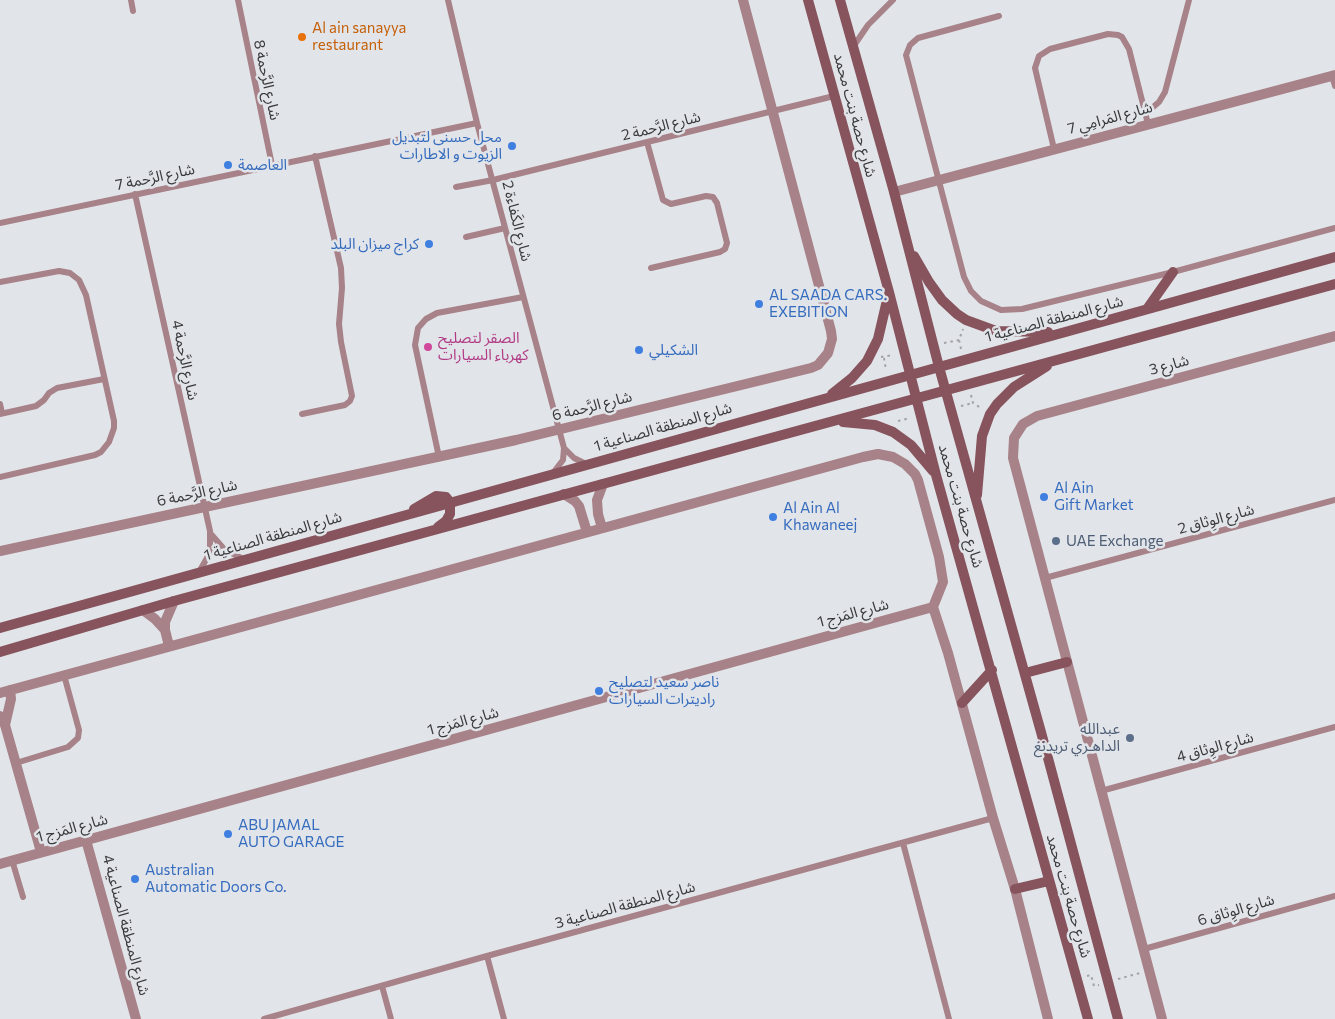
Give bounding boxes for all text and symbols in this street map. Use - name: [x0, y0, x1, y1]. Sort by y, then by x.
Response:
- place label: Al ain sanayya restaurant: [312, 19, 406, 54]
- marker: Al ain sanayya restaurant: [296, 31, 308, 43]
- street label: شارع الرَّحمة 8: [250, 38, 284, 122]
- street label: شارع حصة بنت محمد: [830, 51, 880, 179]
- street label: شارع المَرامِي 7: [1066, 98, 1154, 138]
- street label: شارع الرَّحمة 2: [620, 107, 702, 145]
- place label: محل حسنى لتبديل الزيوت و الاطارات: [392, 128, 502, 163]
- marker: محل حسنى لتبديل الزيوت و الاطارات: [506, 140, 518, 152]
- place label: العاصمة: [238, 156, 287, 174]
- marker: العاصمة: [222, 159, 234, 171]
- street label: شارع الرَّحمة 7: [114, 160, 196, 194]
- street label: شارع الكَفاءة 2: [498, 179, 536, 263]
- place label: كراج ميزان البلد: [330, 235, 419, 253]
- marker: كراج ميزان البلد: [423, 238, 435, 250]
- place label: AL SAADA CARS. EXEBITION: [769, 286, 887, 321]
- street label: شارع المنطقة الصناعية 1: [983, 292, 1125, 346]
- marker: AL SAADA CARS. EXEBITION: [753, 298, 765, 310]
- street label: شارع الرَّحمة 4: [168, 318, 202, 402]
- place label: الصقر لتصليح كهرباء السيارات: [438, 329, 528, 364]
- marker: الصقر لتصليح كهرباء السيارات: [422, 341, 434, 353]
- place label: الشكيلي: [649, 341, 698, 359]
- marker: الشكيلي: [633, 344, 645, 356]
- street label: شارع 3: [1147, 351, 1191, 379]
- street label: شارع الرَّحمة 6: [550, 387, 634, 425]
- street label: شارع المنطقة الصناعية 1: [592, 399, 734, 455]
- street label: شارع حصة بنت محمد: [935, 442, 987, 570]
- street label: شارع الرَّحمة 6: [155, 476, 239, 510]
- place label: Al Ain Gift Market: [1054, 479, 1134, 514]
- marker: Al Ain Gift Market: [1038, 491, 1050, 503]
- place label: Al Ain Al Khawaneej: [783, 499, 857, 534]
- street label: شارع الوِثاق 2: [1176, 500, 1256, 538]
- street label: شارع المنطقة الصناعية 1: [202, 508, 344, 564]
- marker: Al Ain Al Khawaneej: [767, 511, 779, 523]
- place label: UAE Exchange: [1066, 532, 1164, 550]
- marker: UAE Exchange: [1050, 535, 1062, 547]
- street label: شارع المَزج 1: [815, 595, 891, 631]
- place label: ناصر سعيد لتصليح راديترات السيارات: [609, 673, 719, 708]
- marker: ناصر سعيد لتصليح راديترات السيارات: [593, 685, 605, 697]
- street label: شارع المَزج 1: [425, 703, 501, 739]
- place label: عبدالله الداهـري تريدنغ: [1034, 720, 1120, 755]
- street label: شارع الوِثاق 4: [1175, 728, 1255, 766]
- marker: عبدالله الداهـري تريدنغ: [1124, 732, 1136, 744]
- street label: شارع المَزج 1: [34, 810, 110, 846]
- place label: ABU JAMAL AUTO GARAGE: [238, 816, 344, 851]
- marker: ABU JAMAL AUTO GARAGE: [222, 828, 234, 840]
- street label: شارع حصة بنت محمد: [1043, 832, 1095, 960]
- street label: شارع المنطقة الصناعية 4: [99, 853, 153, 997]
- place label: Australian Automatic Doors Co.: [145, 861, 287, 896]
- marker: Australian Automatic Doors Co.: [129, 873, 141, 885]
- street label: شارع المنطقة الصناعية 3: [553, 878, 697, 932]
- street label: شارع الوِثاق 6: [1196, 890, 1276, 930]

